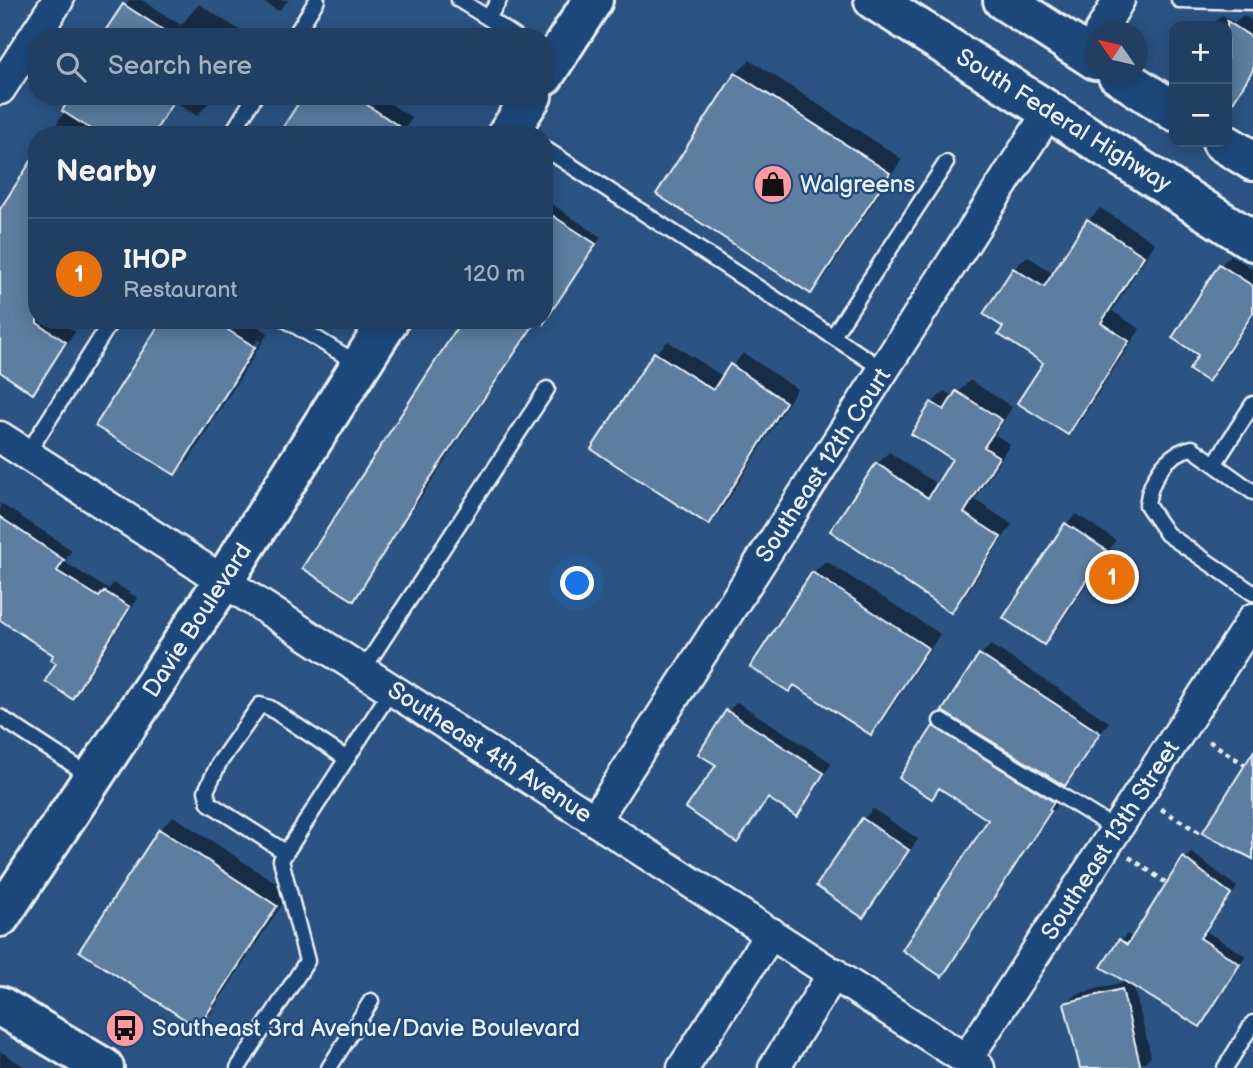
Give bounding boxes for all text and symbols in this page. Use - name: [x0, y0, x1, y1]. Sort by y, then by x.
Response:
- north arrow: [1085, 21, 1148, 84]
- map controls: [1169, 21, 1232, 147]
- button: +: [1169, 21, 1232, 84]
- search box: [28, 28, 553, 105]
- street label: South Federal Highway: [951, 42, 1177, 199]
- icon: search: [52, 48, 90, 86]
- text: Search here: [108, 51, 252, 82]
- button: −: [1169, 84, 1232, 147]
- text: Nearby: [56, 154, 156, 190]
- shop icon: Walgreens: [752, 163, 794, 205]
- place label: Walgreens: [800, 170, 915, 199]
- text: IHOP: [123, 245, 186, 276]
- text: 1: [74, 260, 84, 288]
- text: 120 m: [464, 260, 525, 288]
- text: Restaurant: [123, 276, 237, 304]
- street label: Southeast 12th Court: [750, 362, 898, 568]
- street label: Davie Boulevard: [137, 538, 258, 703]
- pin: 1: [1089, 551, 1135, 603]
- your location: [560, 566, 594, 600]
- street label: Southeast 4th Avenue: [382, 676, 597, 829]
- street label: Southeast 13th Street: [1035, 735, 1186, 945]
- bus stop icon: Southeast 3rd Avenue/Davie Boulevard: [104, 1007, 146, 1049]
- place label: Southeast 3rd Avenue/Davie Boulevard: [152, 1014, 580, 1043]

